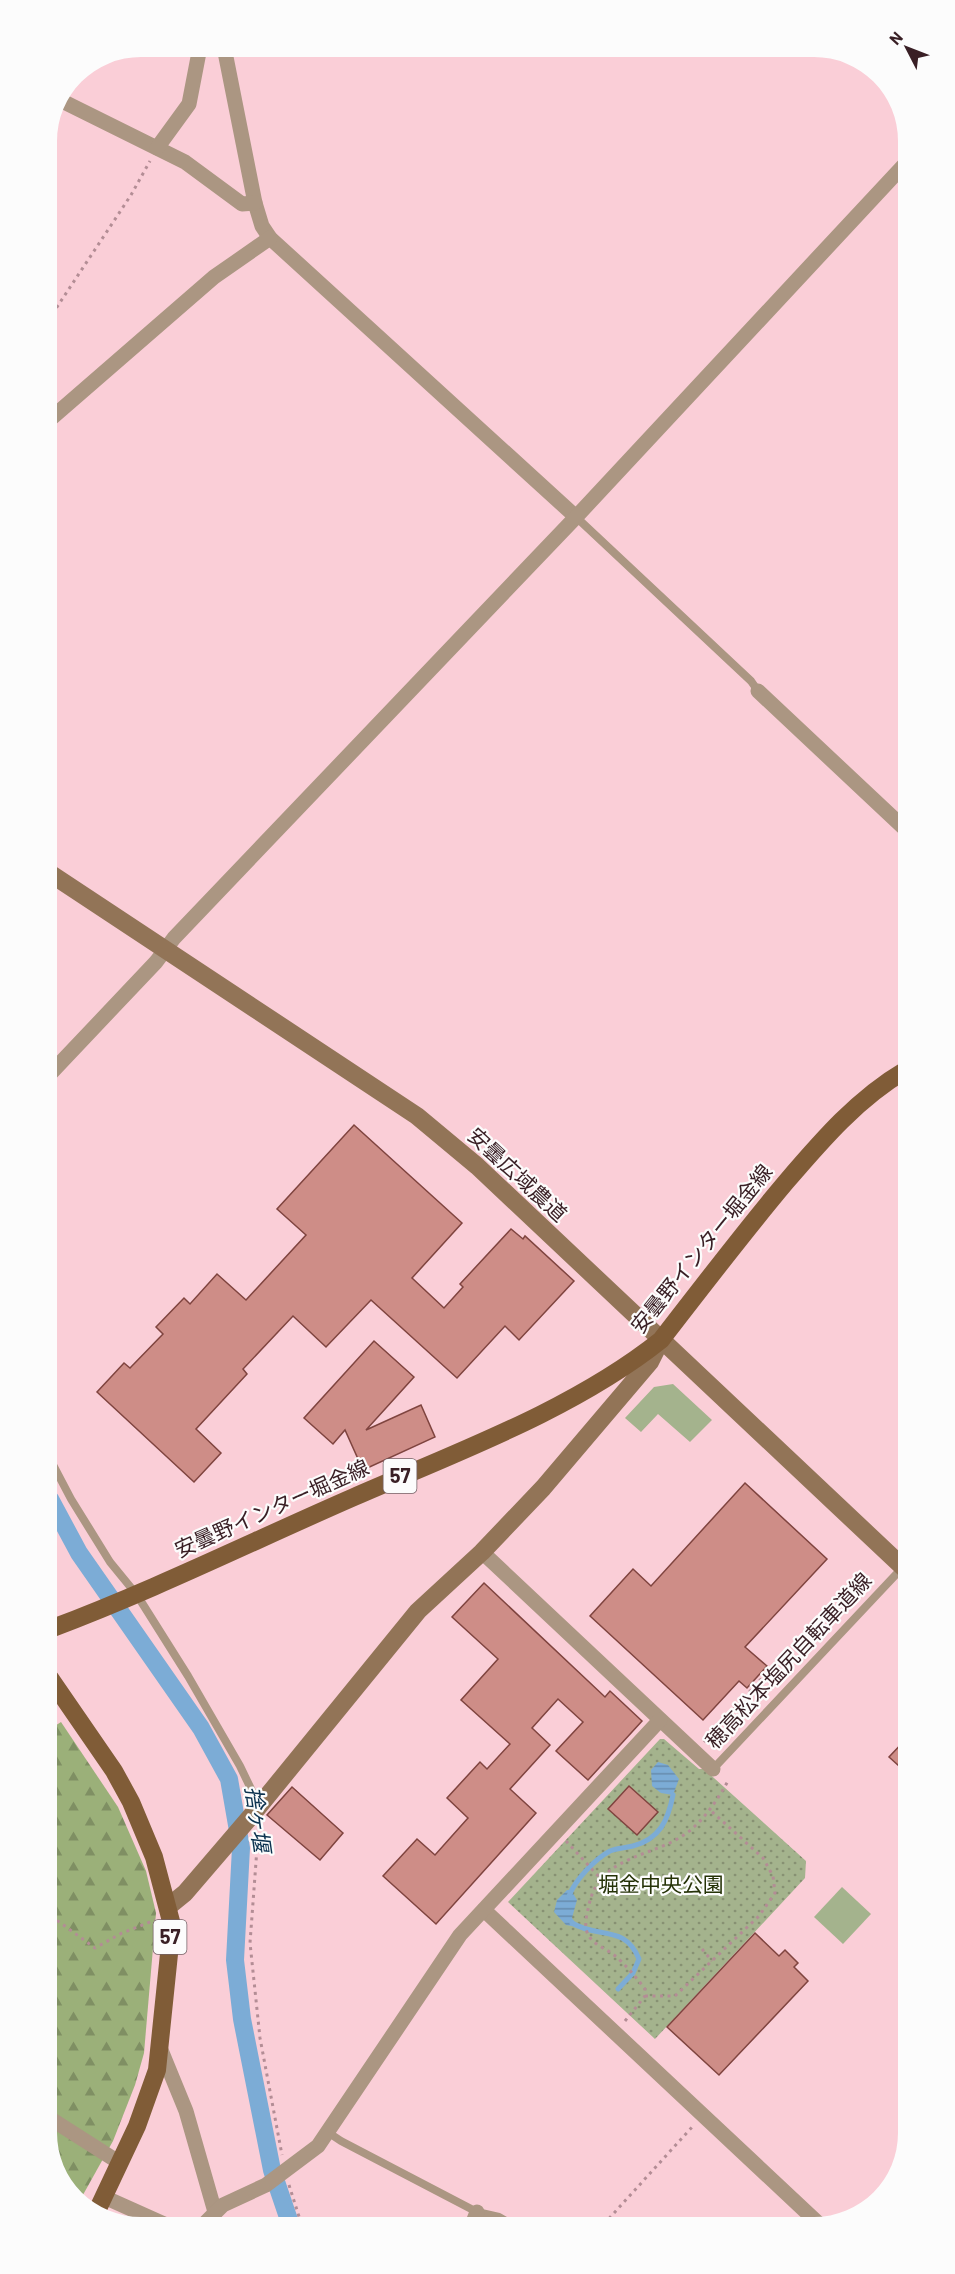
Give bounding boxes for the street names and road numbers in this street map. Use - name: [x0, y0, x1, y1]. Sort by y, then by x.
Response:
- street label: 安曇広域農道: [463, 1122, 573, 1226]
- street label: 安曇野インター堀金線: [625, 1159, 777, 1338]
- street label: 安曇野インター堀金線: [170, 1454, 372, 1562]
- road number: 57: [384, 1459, 416, 1493]
- street label: 穂高松本塩尻自転車道線: [700, 1567, 876, 1753]
- road number: 57: [154, 1920, 186, 1954]

